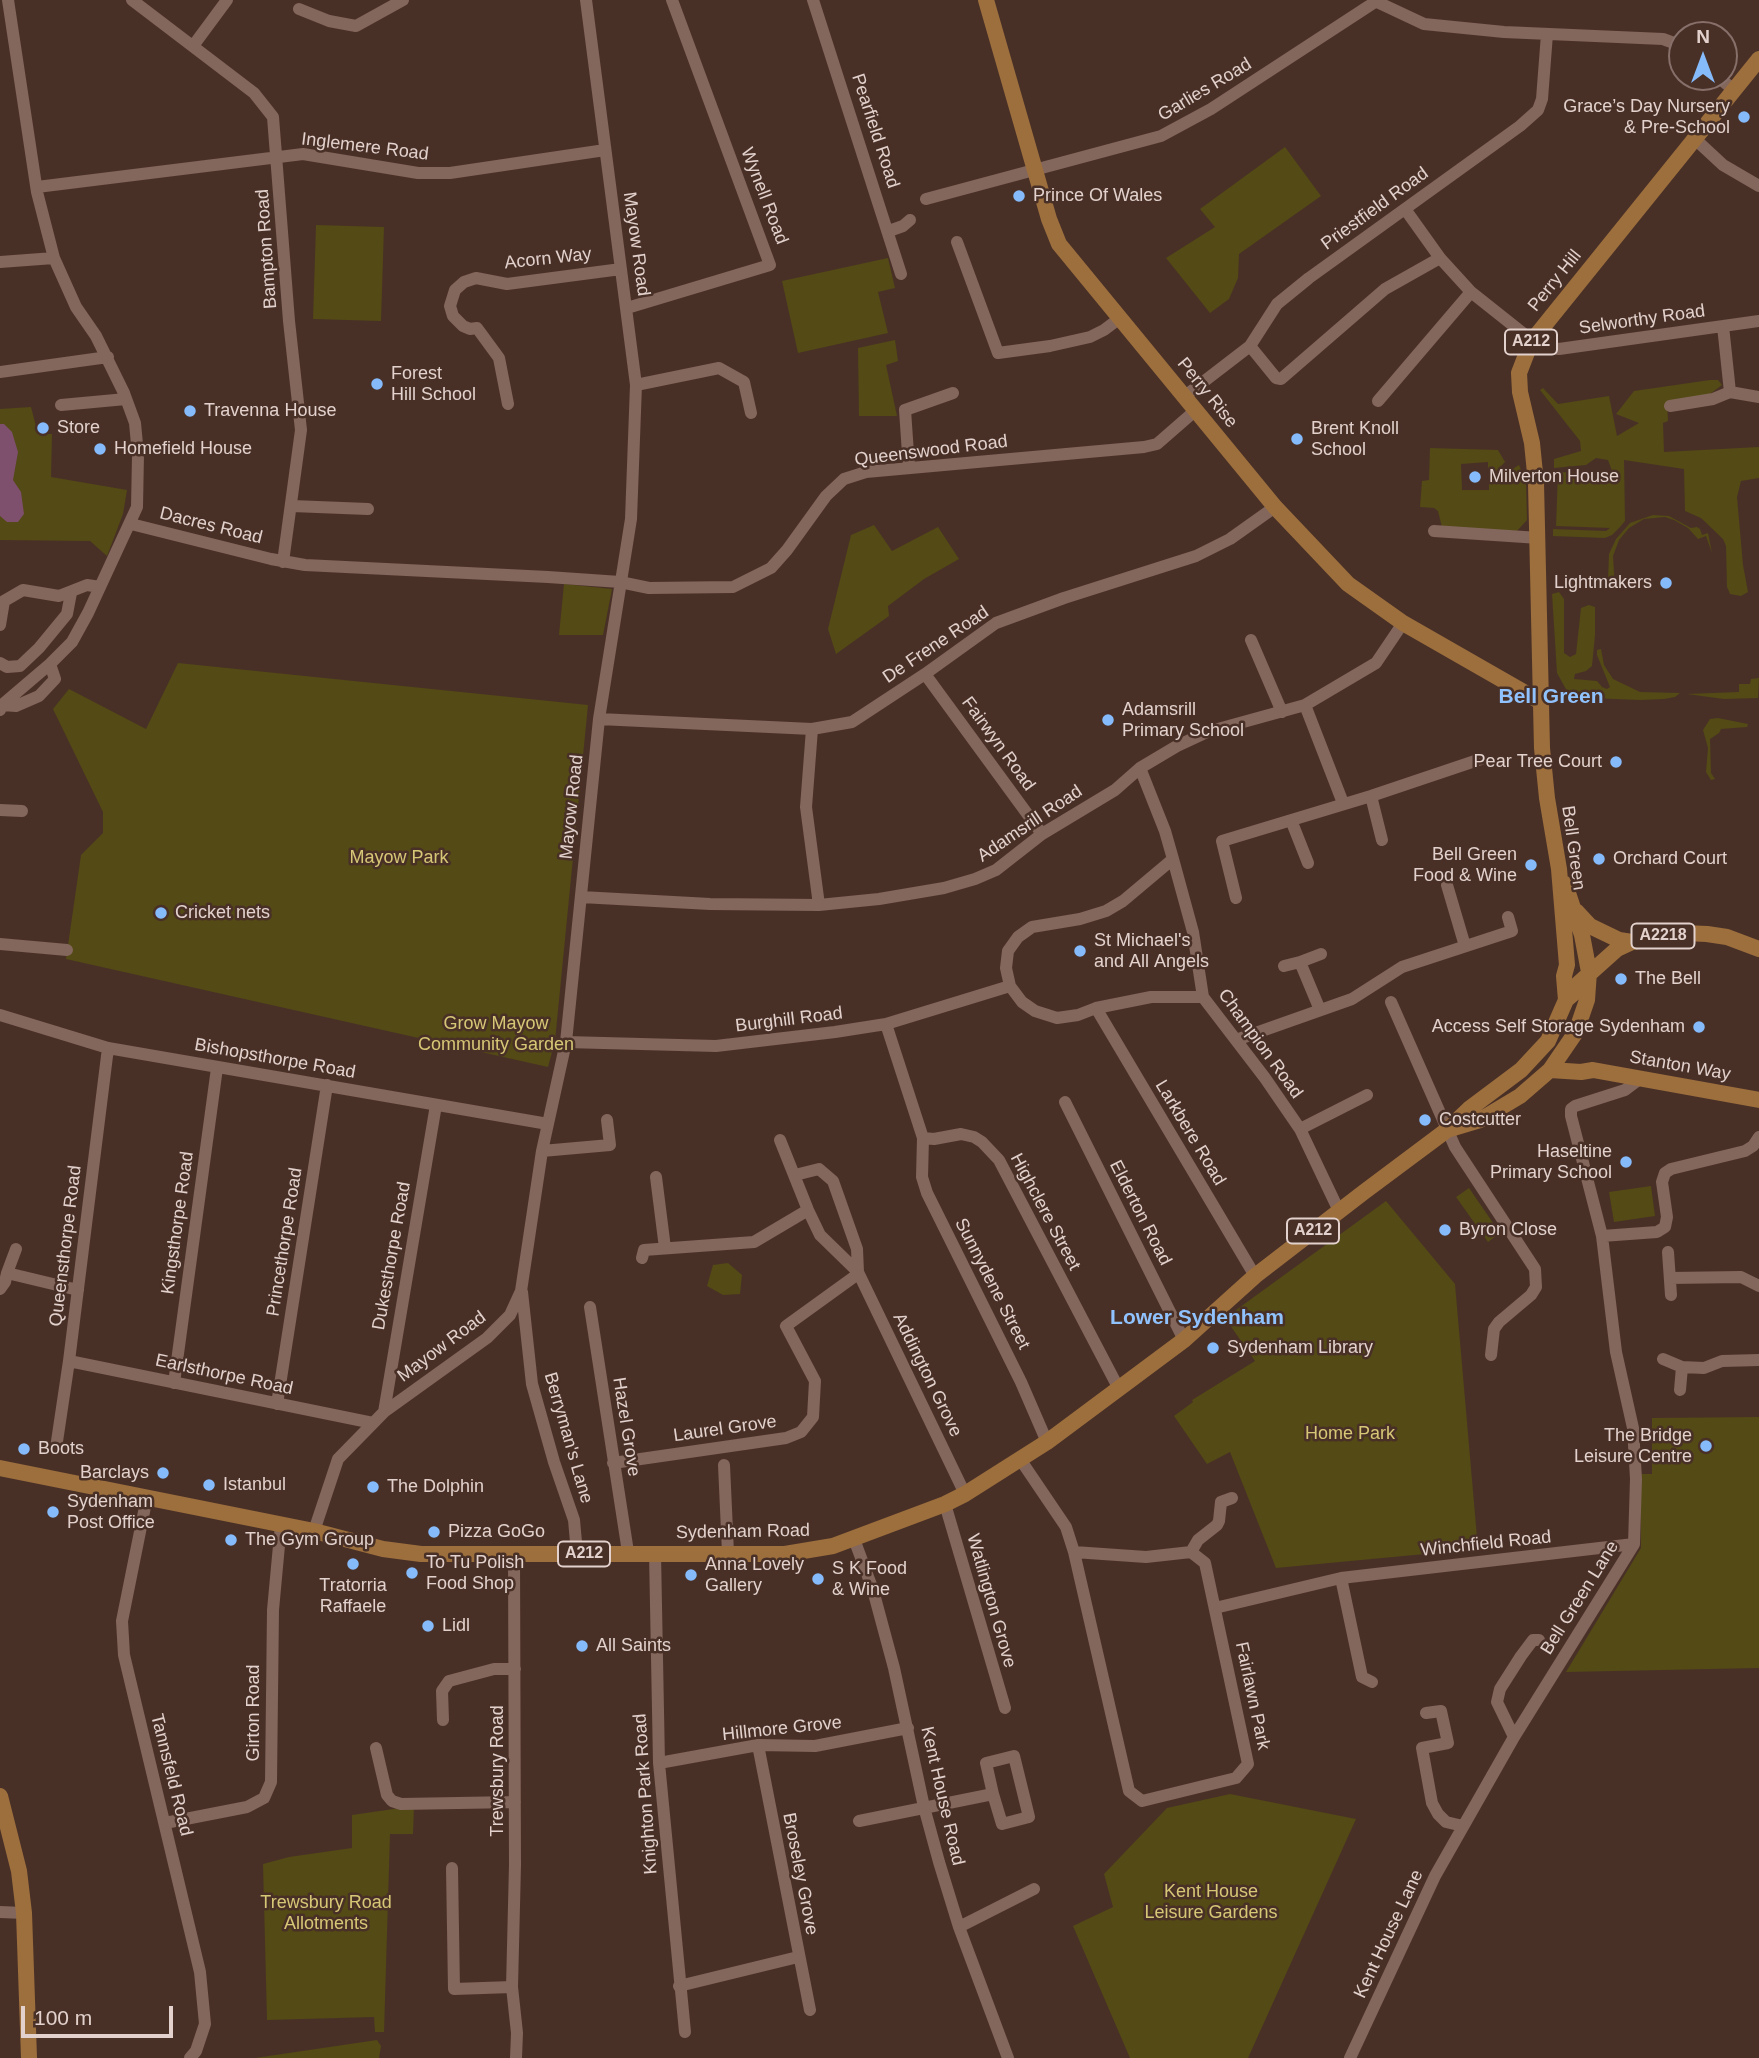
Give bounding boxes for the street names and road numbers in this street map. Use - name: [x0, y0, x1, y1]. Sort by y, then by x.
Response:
- street label: Garlies Road: [1154, 54, 1256, 126]
- street label: Pearfield Road: [846, 71, 904, 191]
- street label: Inglemere Road: [300, 128, 430, 166]
- street label: Wynell Road: [736, 145, 792, 247]
- street label: Priestfield Road: [1317, 163, 1433, 255]
- street label: Bampton Road: [252, 188, 282, 310]
- street label: Mayow Road: [618, 190, 654, 298]
- street label: Acorn Way: [503, 244, 593, 274]
- street label: Perry Hill: [1524, 246, 1586, 316]
- street label: Selworthy Road: [1578, 300, 1706, 340]
- road number: A212: [1505, 330, 1557, 354]
- street label: Perry Rise: [1172, 354, 1242, 432]
- street label: Queenswood Road: [853, 431, 1009, 471]
- street label: Dacres Road: [157, 503, 265, 549]
- street label: De Frene Road: [879, 602, 993, 688]
- street label: Fairwyn Road: [957, 693, 1039, 795]
- street label: Mayow Road: [556, 754, 588, 860]
- street label: Adamsrill Road: [973, 781, 1087, 867]
- street label: Bell Green: [1556, 804, 1590, 892]
- road number: A2218: [1632, 924, 1694, 948]
- street label: Champion Road: [1213, 985, 1307, 1103]
- street label: Burghill Road: [734, 1003, 844, 1037]
- street label: Bishopsthorpe Road: [193, 1034, 357, 1084]
- street label: Stanton Way: [1628, 1046, 1732, 1086]
- street label: Larkbere Road: [1150, 1076, 1230, 1190]
- street label: Kingsthorpe Road: [157, 1150, 199, 1296]
- street label: Highclere Street: [1005, 1150, 1085, 1274]
- street label: Elderton Road: [1104, 1157, 1176, 1269]
- street label: Queensthorpe Road: [45, 1164, 87, 1328]
- street label: Princethorpe Road: [263, 1166, 307, 1318]
- street label: Dukesthorpe Road: [368, 1180, 416, 1332]
- street label: Sunnydene Street: [950, 1215, 1034, 1353]
- road number: A212: [1287, 1218, 1339, 1244]
- street label: Mayow Road: [394, 1307, 490, 1387]
- street label: Addington Grove: [888, 1310, 966, 1440]
- street label: Earlsthorpe Road: [153, 1350, 295, 1400]
- street label: Berryman's Lane: [539, 1370, 597, 1506]
- street label: Hazel Grove: [608, 1376, 644, 1478]
- street label: Laurel Grove: [672, 1411, 778, 1447]
- street label: Sydenham Road: [676, 1520, 810, 1544]
- street label: Winchfield Road: [1420, 1526, 1552, 1562]
- street label: Watlington Grove: [962, 1532, 1020, 1670]
- street label: Bell Green Lane: [1536, 1537, 1624, 1659]
- road number: A212: [558, 1542, 610, 1566]
- street label: Fairlawn Park: [1230, 1640, 1274, 1752]
- street label: Girton Road: [243, 1664, 265, 1762]
- street label: Trewsbury Road: [487, 1705, 509, 1837]
- street label: Tannsfeld Road: [145, 1712, 197, 1838]
- street label: Hillmore Grove: [721, 1712, 843, 1746]
- street label: Knighton Park Road: [630, 1713, 662, 1875]
- street label: Kent House Road: [915, 1724, 969, 1868]
- street label: Broseley Grove: [778, 1811, 822, 1937]
- street label: Kent House Lane: [1350, 1866, 1428, 2002]

